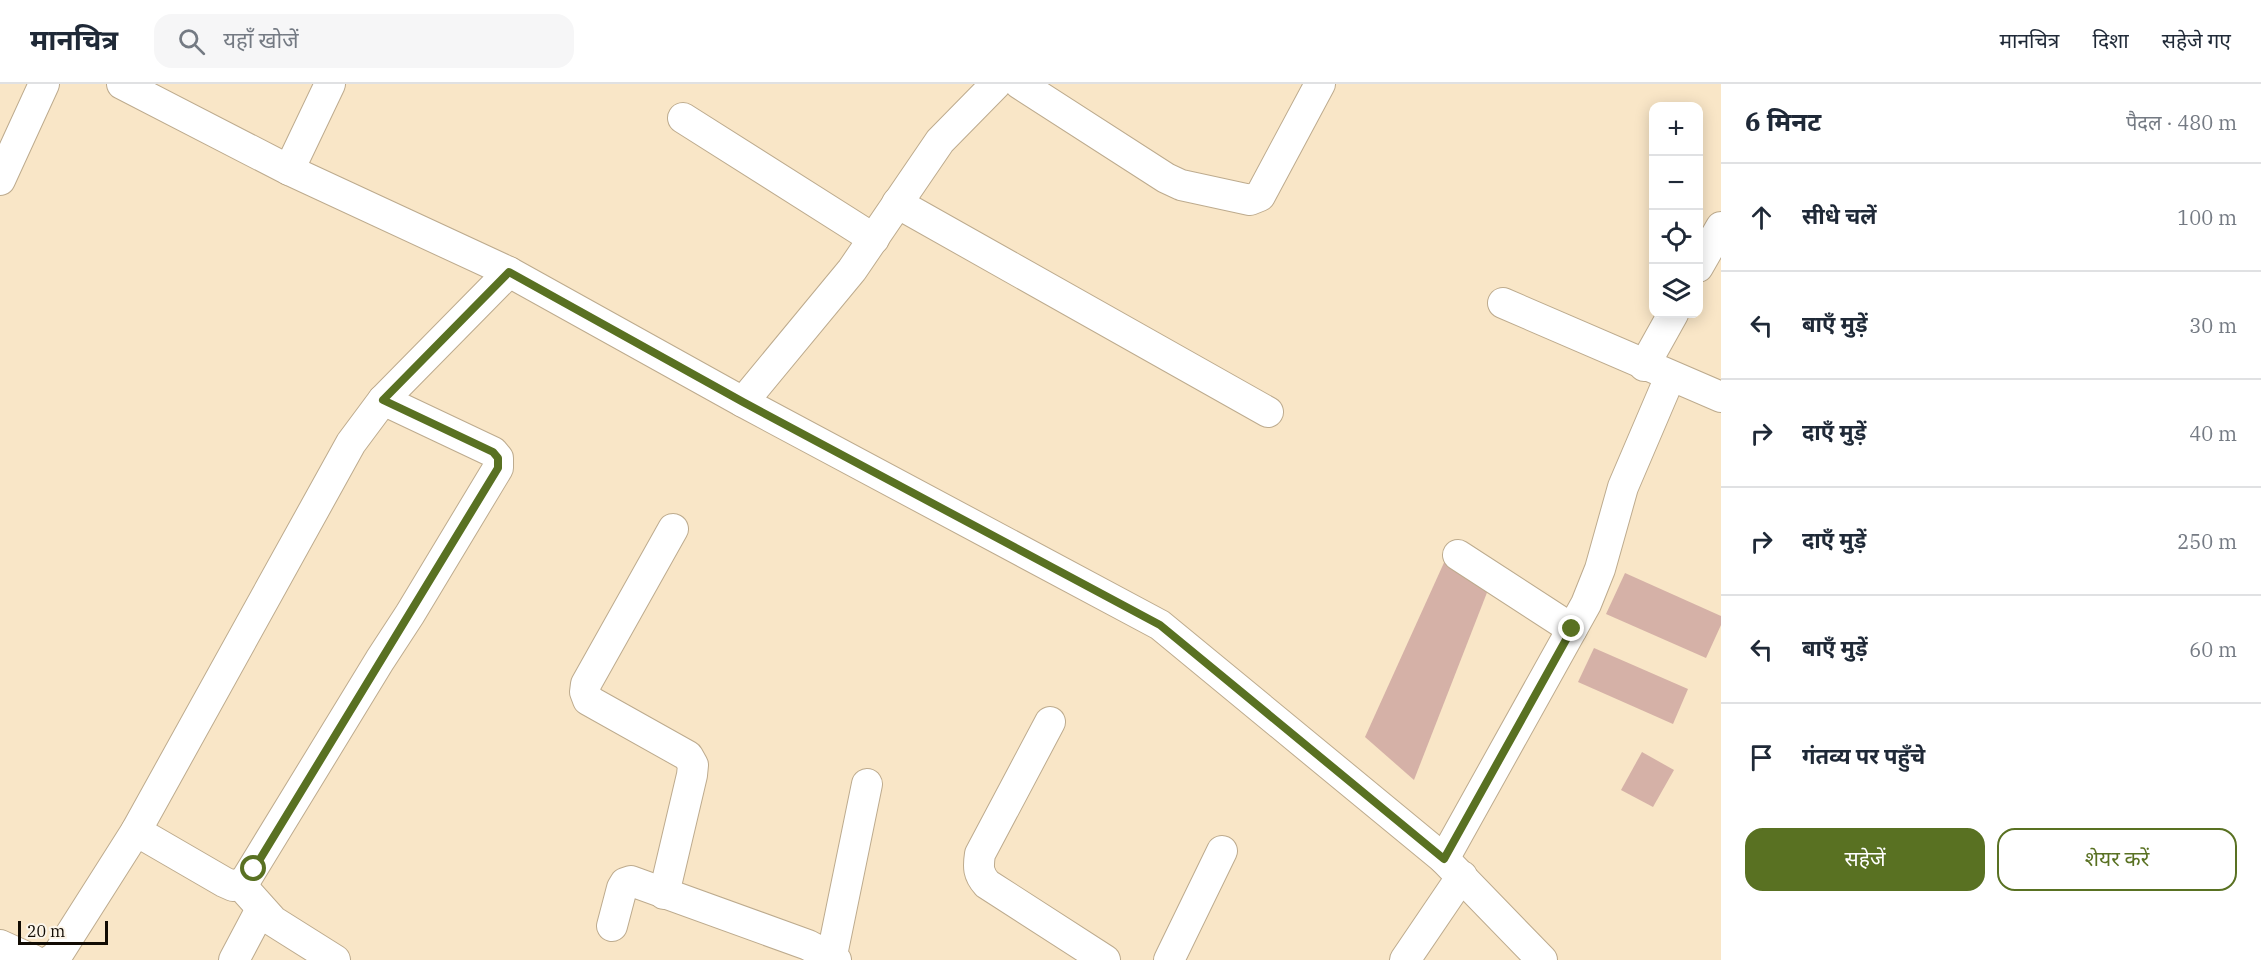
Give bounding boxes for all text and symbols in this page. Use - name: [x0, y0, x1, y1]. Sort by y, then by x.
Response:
- search box: [154, 14, 574, 68]
- text: मानचित्र: [30, 21, 118, 58]
- icon: search: [175, 25, 208, 58]
- text: यहाँ खोजें: [223, 25, 299, 54]
- text: मानचित्र: [1999, 26, 2059, 54]
- text: दिशा: [2092, 26, 2129, 54]
- text: सहेजे गए: [2162, 26, 2231, 54]
- map controls: [1649, 102, 1703, 318]
- button: +: [1649, 102, 1703, 156]
- text: 6 मिनट: [1745, 104, 1821, 138]
- text: पैदल · 480 m: [2126, 109, 2237, 136]
- button: −: [1649, 156, 1703, 210]
- icon: ahead: [1745, 201, 1778, 234]
- text: सीधे चलें: [1802, 201, 1876, 230]
- text: 100 m: [2177, 204, 2237, 231]
- button: locate: [1649, 210, 1703, 264]
- button: layers: [1649, 264, 1703, 318]
- icon: left: [1745, 309, 1778, 342]
- text: बाएँ मुड़ें: [1802, 309, 1867, 338]
- text: 30 m: [2189, 312, 2237, 339]
- icon: right: [1745, 417, 1778, 450]
- text: दाएँ मुड़ें: [1802, 417, 1866, 446]
- text: 40 m: [2189, 420, 2237, 447]
- icon: right: [1745, 525, 1778, 558]
- text: दाएँ मुड़ें: [1802, 525, 1866, 554]
- text: 250 m: [2177, 528, 2237, 555]
- route end: [1558, 615, 1584, 641]
- icon: left: [1745, 633, 1778, 666]
- text: बाएँ मुड़ें: [1802, 633, 1867, 662]
- text: 60 m: [2189, 636, 2237, 663]
- icon: arrive: [1745, 741, 1778, 774]
- text: गंतव्य पर पहुँचे: [1802, 741, 1925, 770]
- button: सहेजें: [1745, 828, 1985, 891]
- button: शेयर करें: [1997, 828, 2237, 891]
- route start: [240, 855, 266, 881]
- scale bar: [18, 918, 108, 946]
- text: 20 m: [27, 921, 65, 941]

